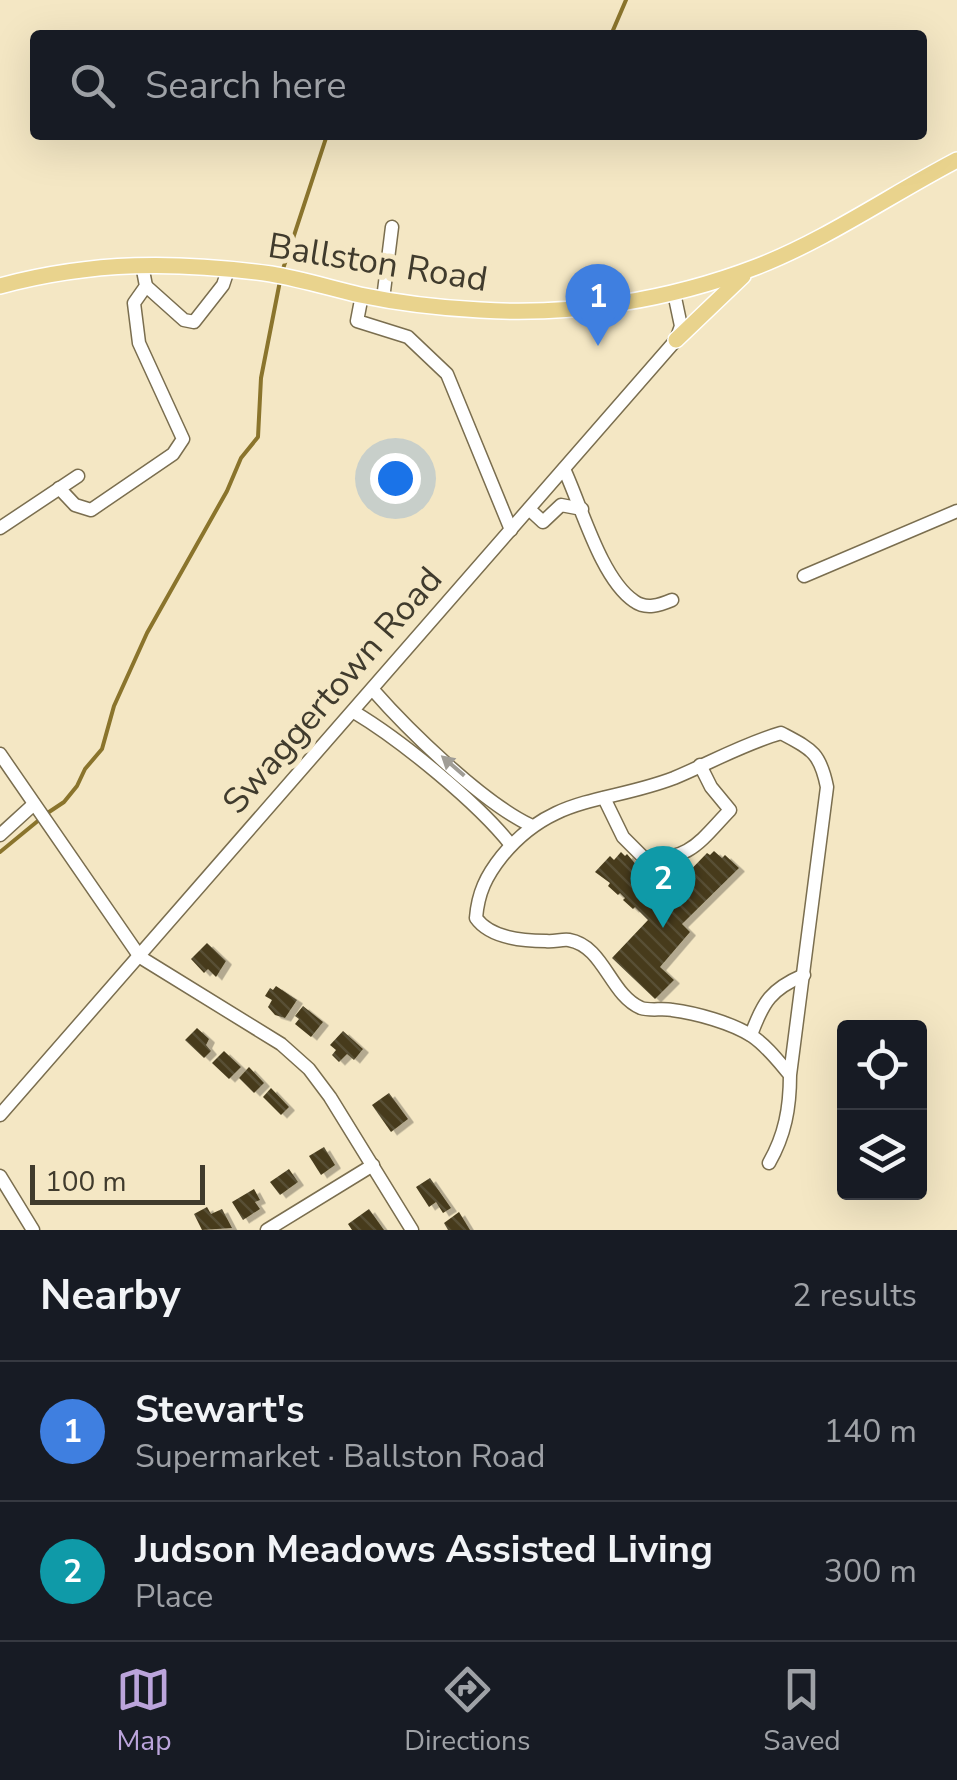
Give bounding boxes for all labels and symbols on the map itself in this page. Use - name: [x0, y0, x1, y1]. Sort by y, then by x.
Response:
- street label: Ballston Road: [265, 222, 491, 303]
- pin: 1: [566, 264, 630, 346]
- your location: [370, 453, 421, 504]
- street label: Swaggertown Road: [212, 557, 453, 824]
- one-way arrow: [441, 756, 466, 778]
- pin: 2: [630, 846, 696, 928]
- scale bar: [30, 1160, 205, 1204]

